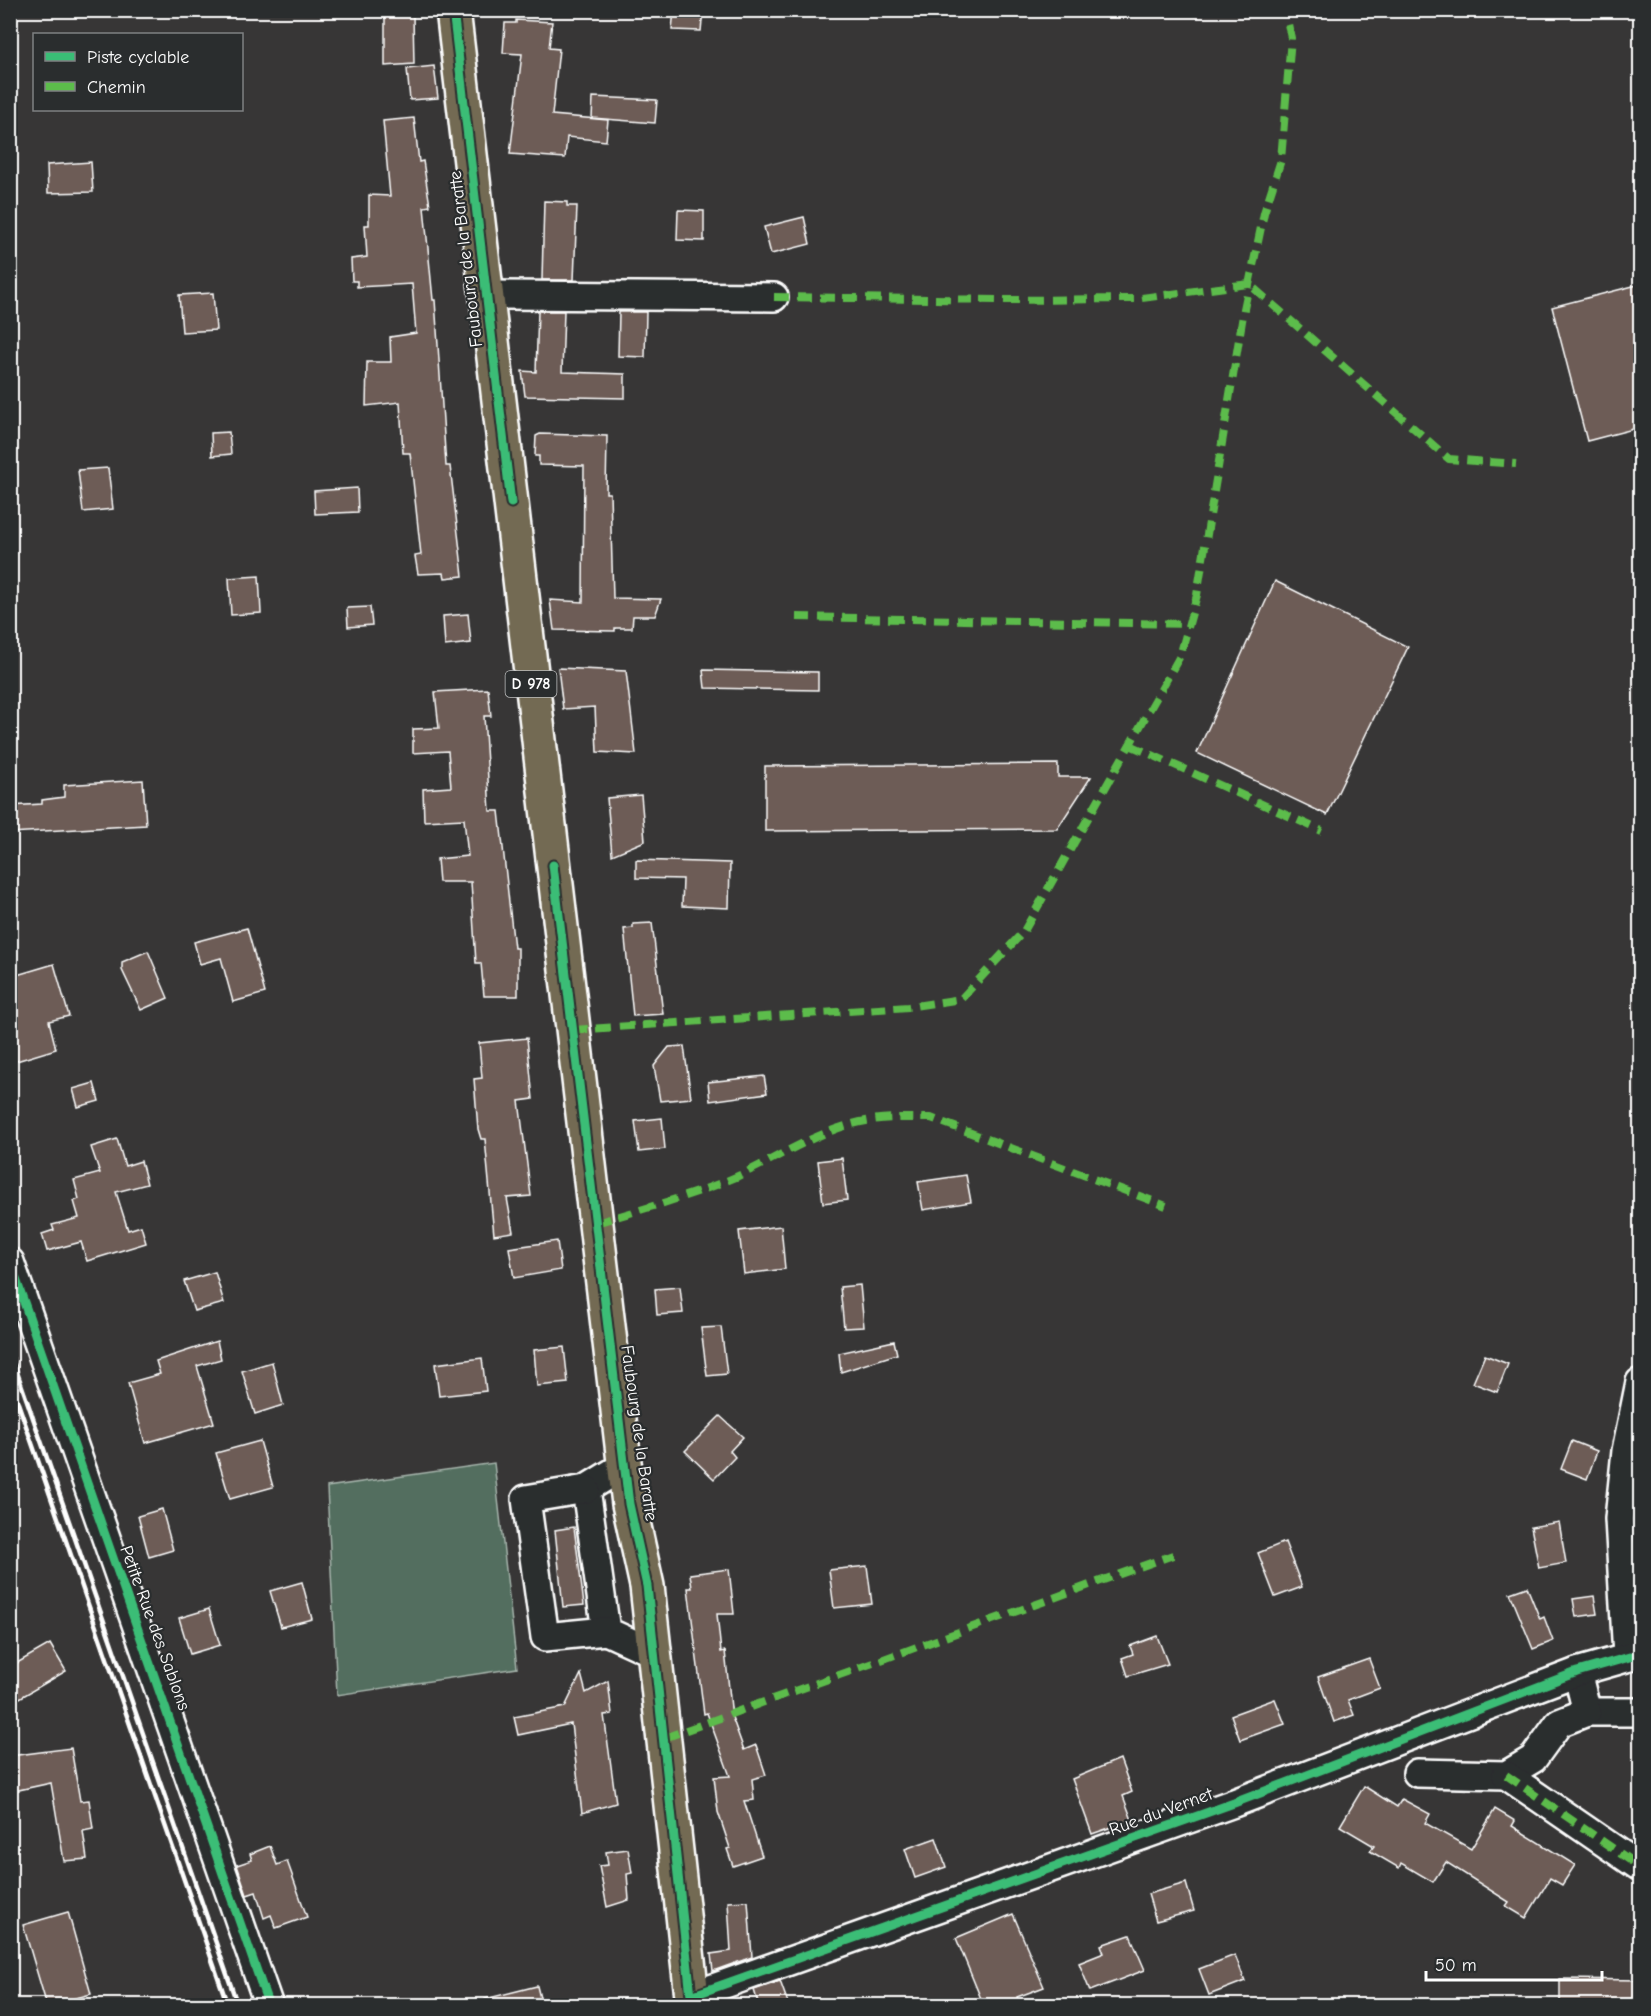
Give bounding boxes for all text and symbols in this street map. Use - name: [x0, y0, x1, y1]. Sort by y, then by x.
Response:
- legend: [33, 33, 243, 111]
- text: Piste cyclable: [87, 47, 189, 68]
- text: Chemin: [87, 77, 146, 98]
- street label: Faubourg de la Baratte: [445, 170, 487, 348]
- road number: D 978: [506, 671, 556, 697]
- street label: Faubourg de la Baratte: [616, 1344, 662, 1522]
- street label: Petite Rue des Sablons: [115, 1543, 195, 1713]
- street label: Rue du Vernet: [1106, 1783, 1216, 1840]
- scale bar: [1426, 1944, 1602, 1982]
- text: 50 m: [1435, 1955, 1477, 1976]

